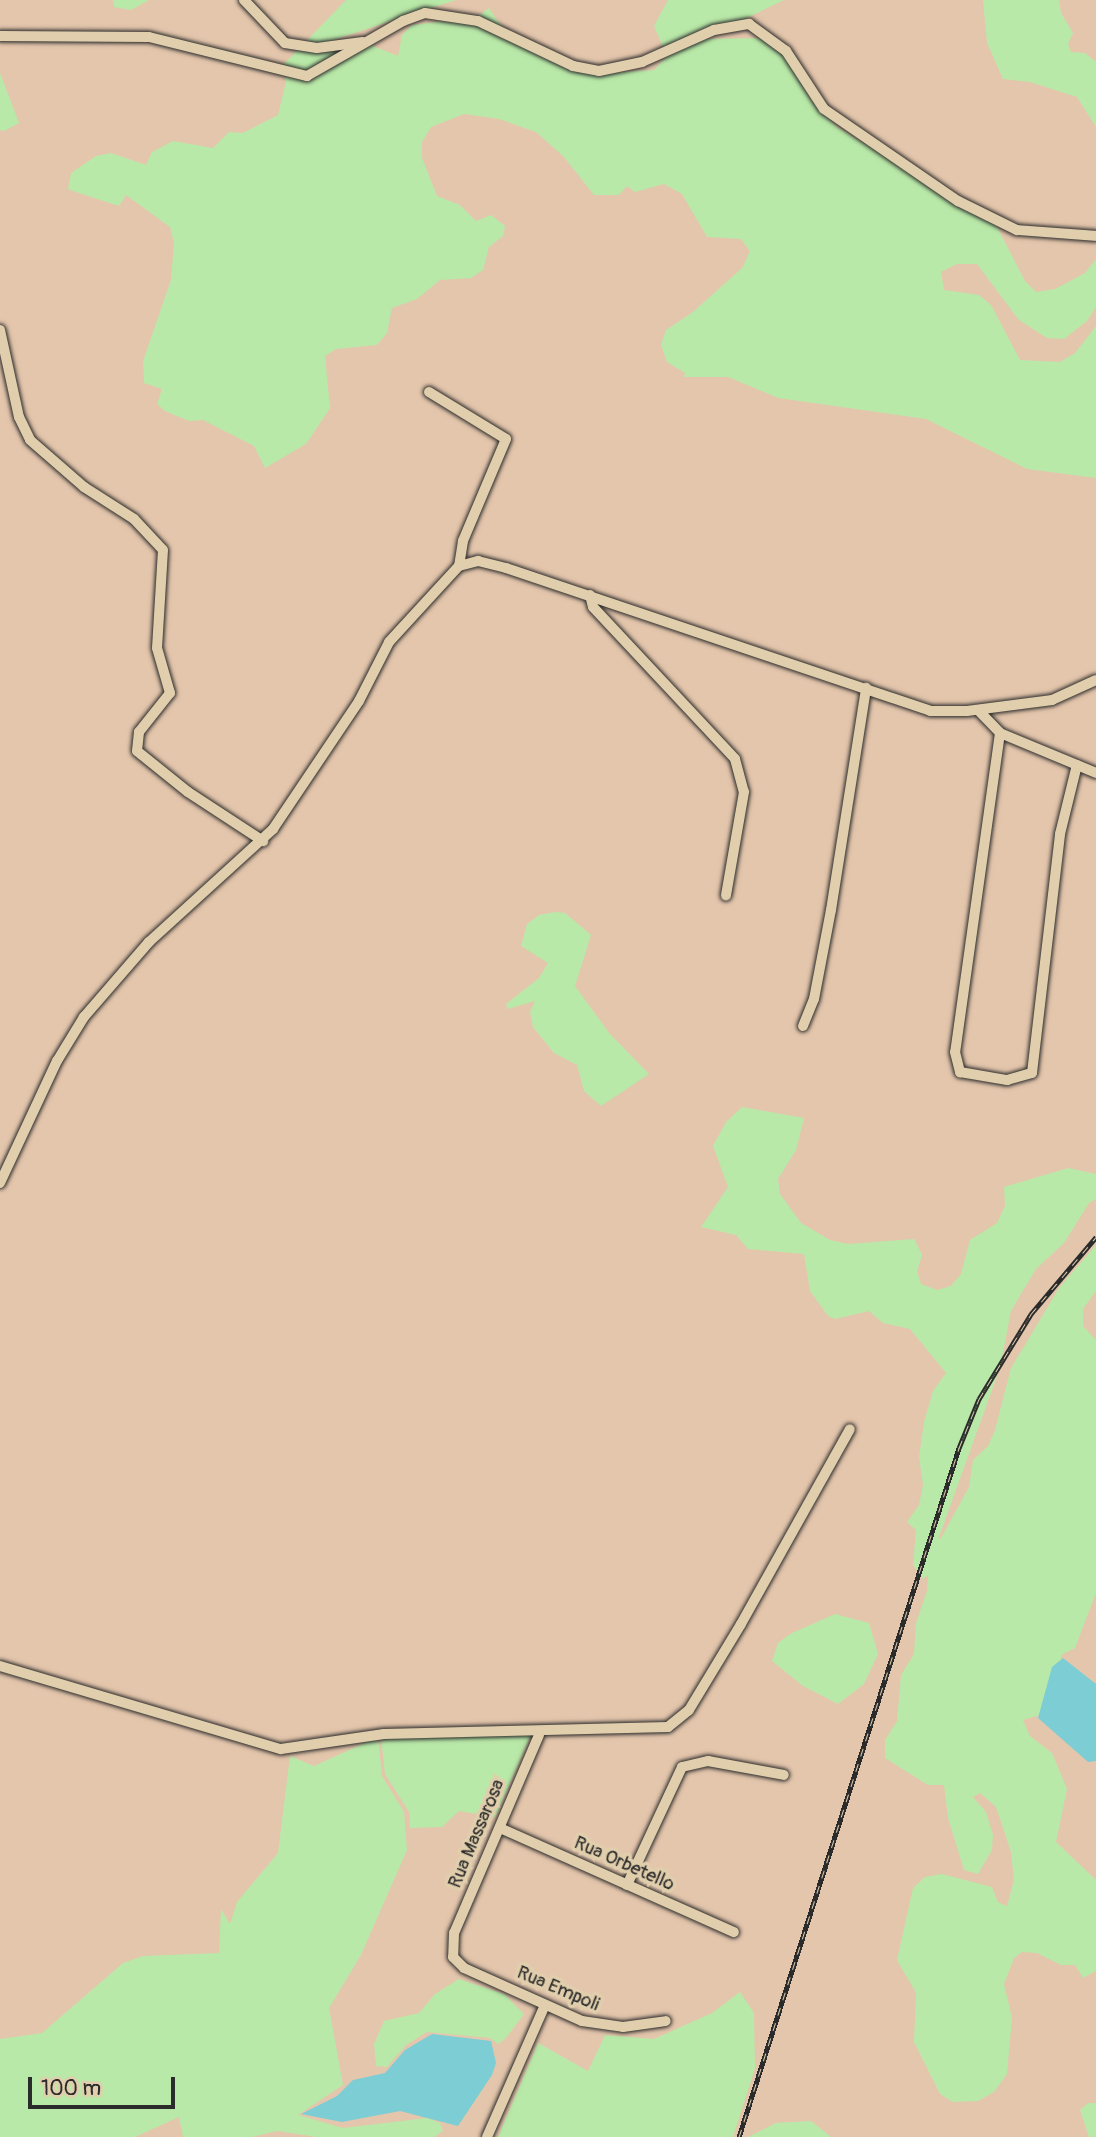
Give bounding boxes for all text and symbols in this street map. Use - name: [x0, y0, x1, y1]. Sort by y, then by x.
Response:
- street label: Rua Massarosa: [444, 1776, 510, 1892]
- street label: Rua Orbetello: [570, 1832, 678, 1896]
- street label: Rua Empoli: [513, 1961, 603, 2017]
- scale bar: [32, 2064, 178, 2108]
- text: 100 m: [41, 2075, 101, 2102]

